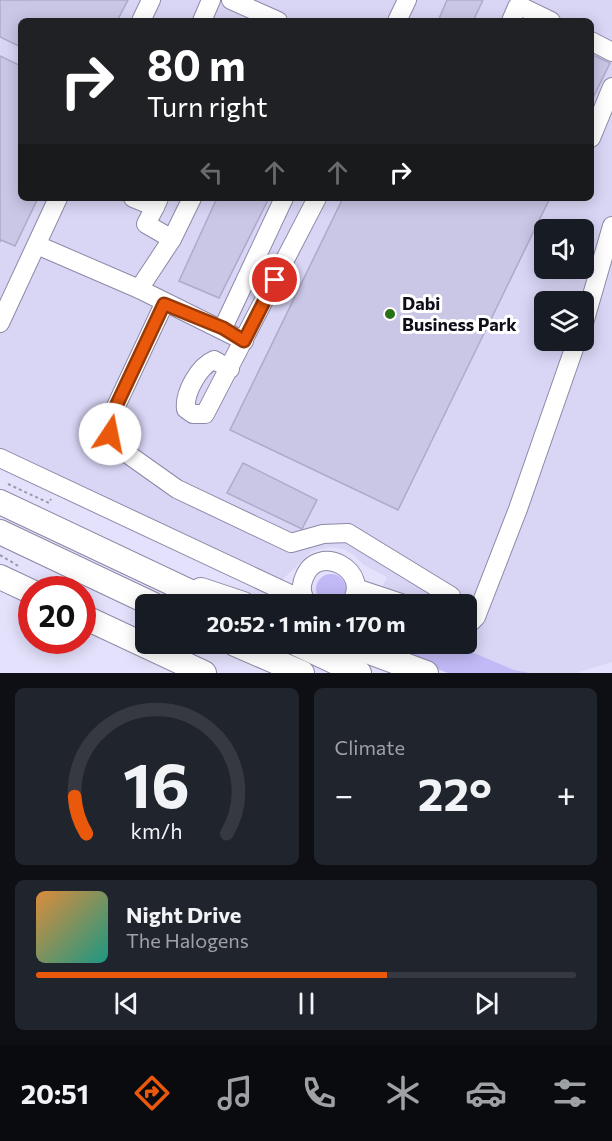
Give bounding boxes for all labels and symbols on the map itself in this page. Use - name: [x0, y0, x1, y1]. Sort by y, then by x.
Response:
- pin: [249, 254, 300, 305]
- place label: Dabi Business Park: [402, 292, 517, 335]
- marker: Dabi Business Park: [383, 307, 397, 321]
- position arrow: [78, 402, 142, 466]
- speed limit sign: 20: [18, 576, 96, 654]

